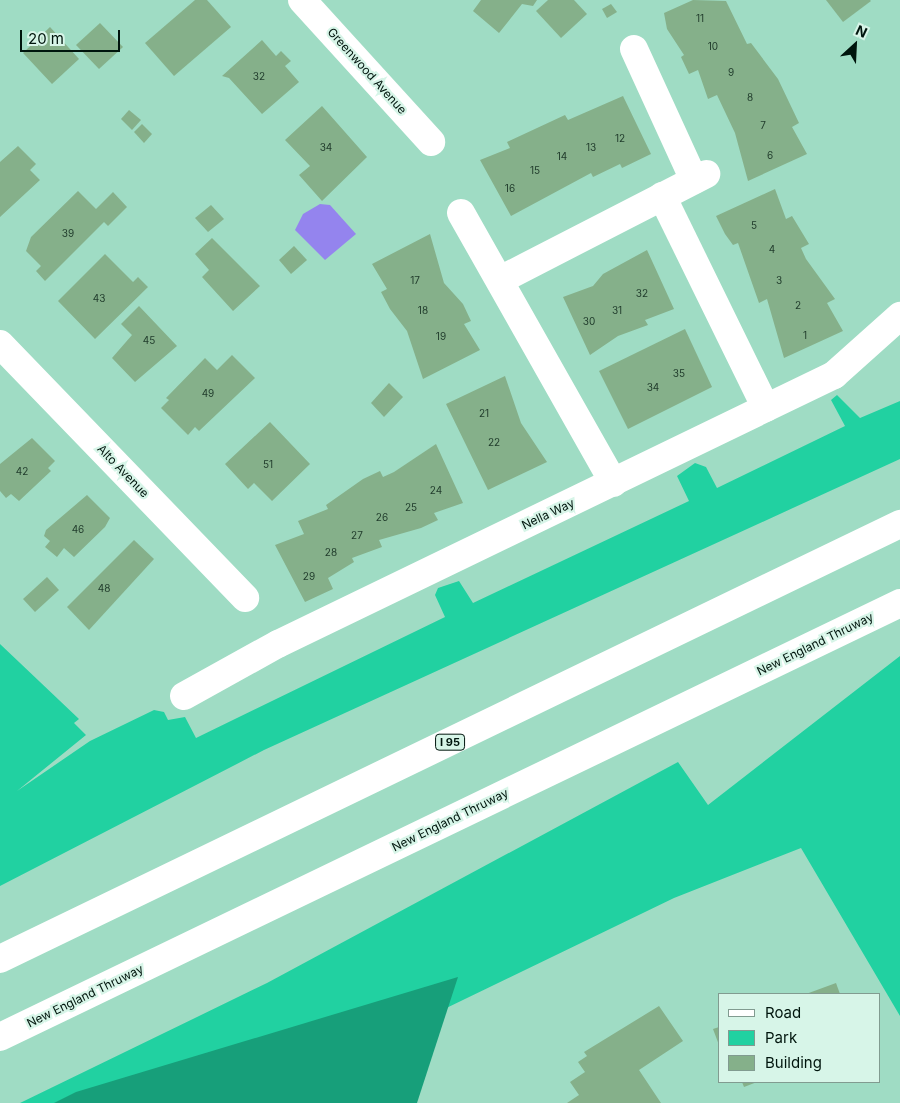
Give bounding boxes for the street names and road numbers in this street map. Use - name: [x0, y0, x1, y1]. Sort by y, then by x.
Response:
- street label: Greenwood Avenue: [324, 25, 410, 117]
- street label: Alto Avenue: [94, 442, 152, 500]
- street label: Nella Way: [519, 496, 577, 532]
- street label: New England Thruway: [754, 610, 876, 678]
- road number: I 95: [435, 734, 465, 750]
- street label: New England Thruway: [389, 786, 511, 854]
- street label: New England Thruway: [24, 962, 146, 1030]

